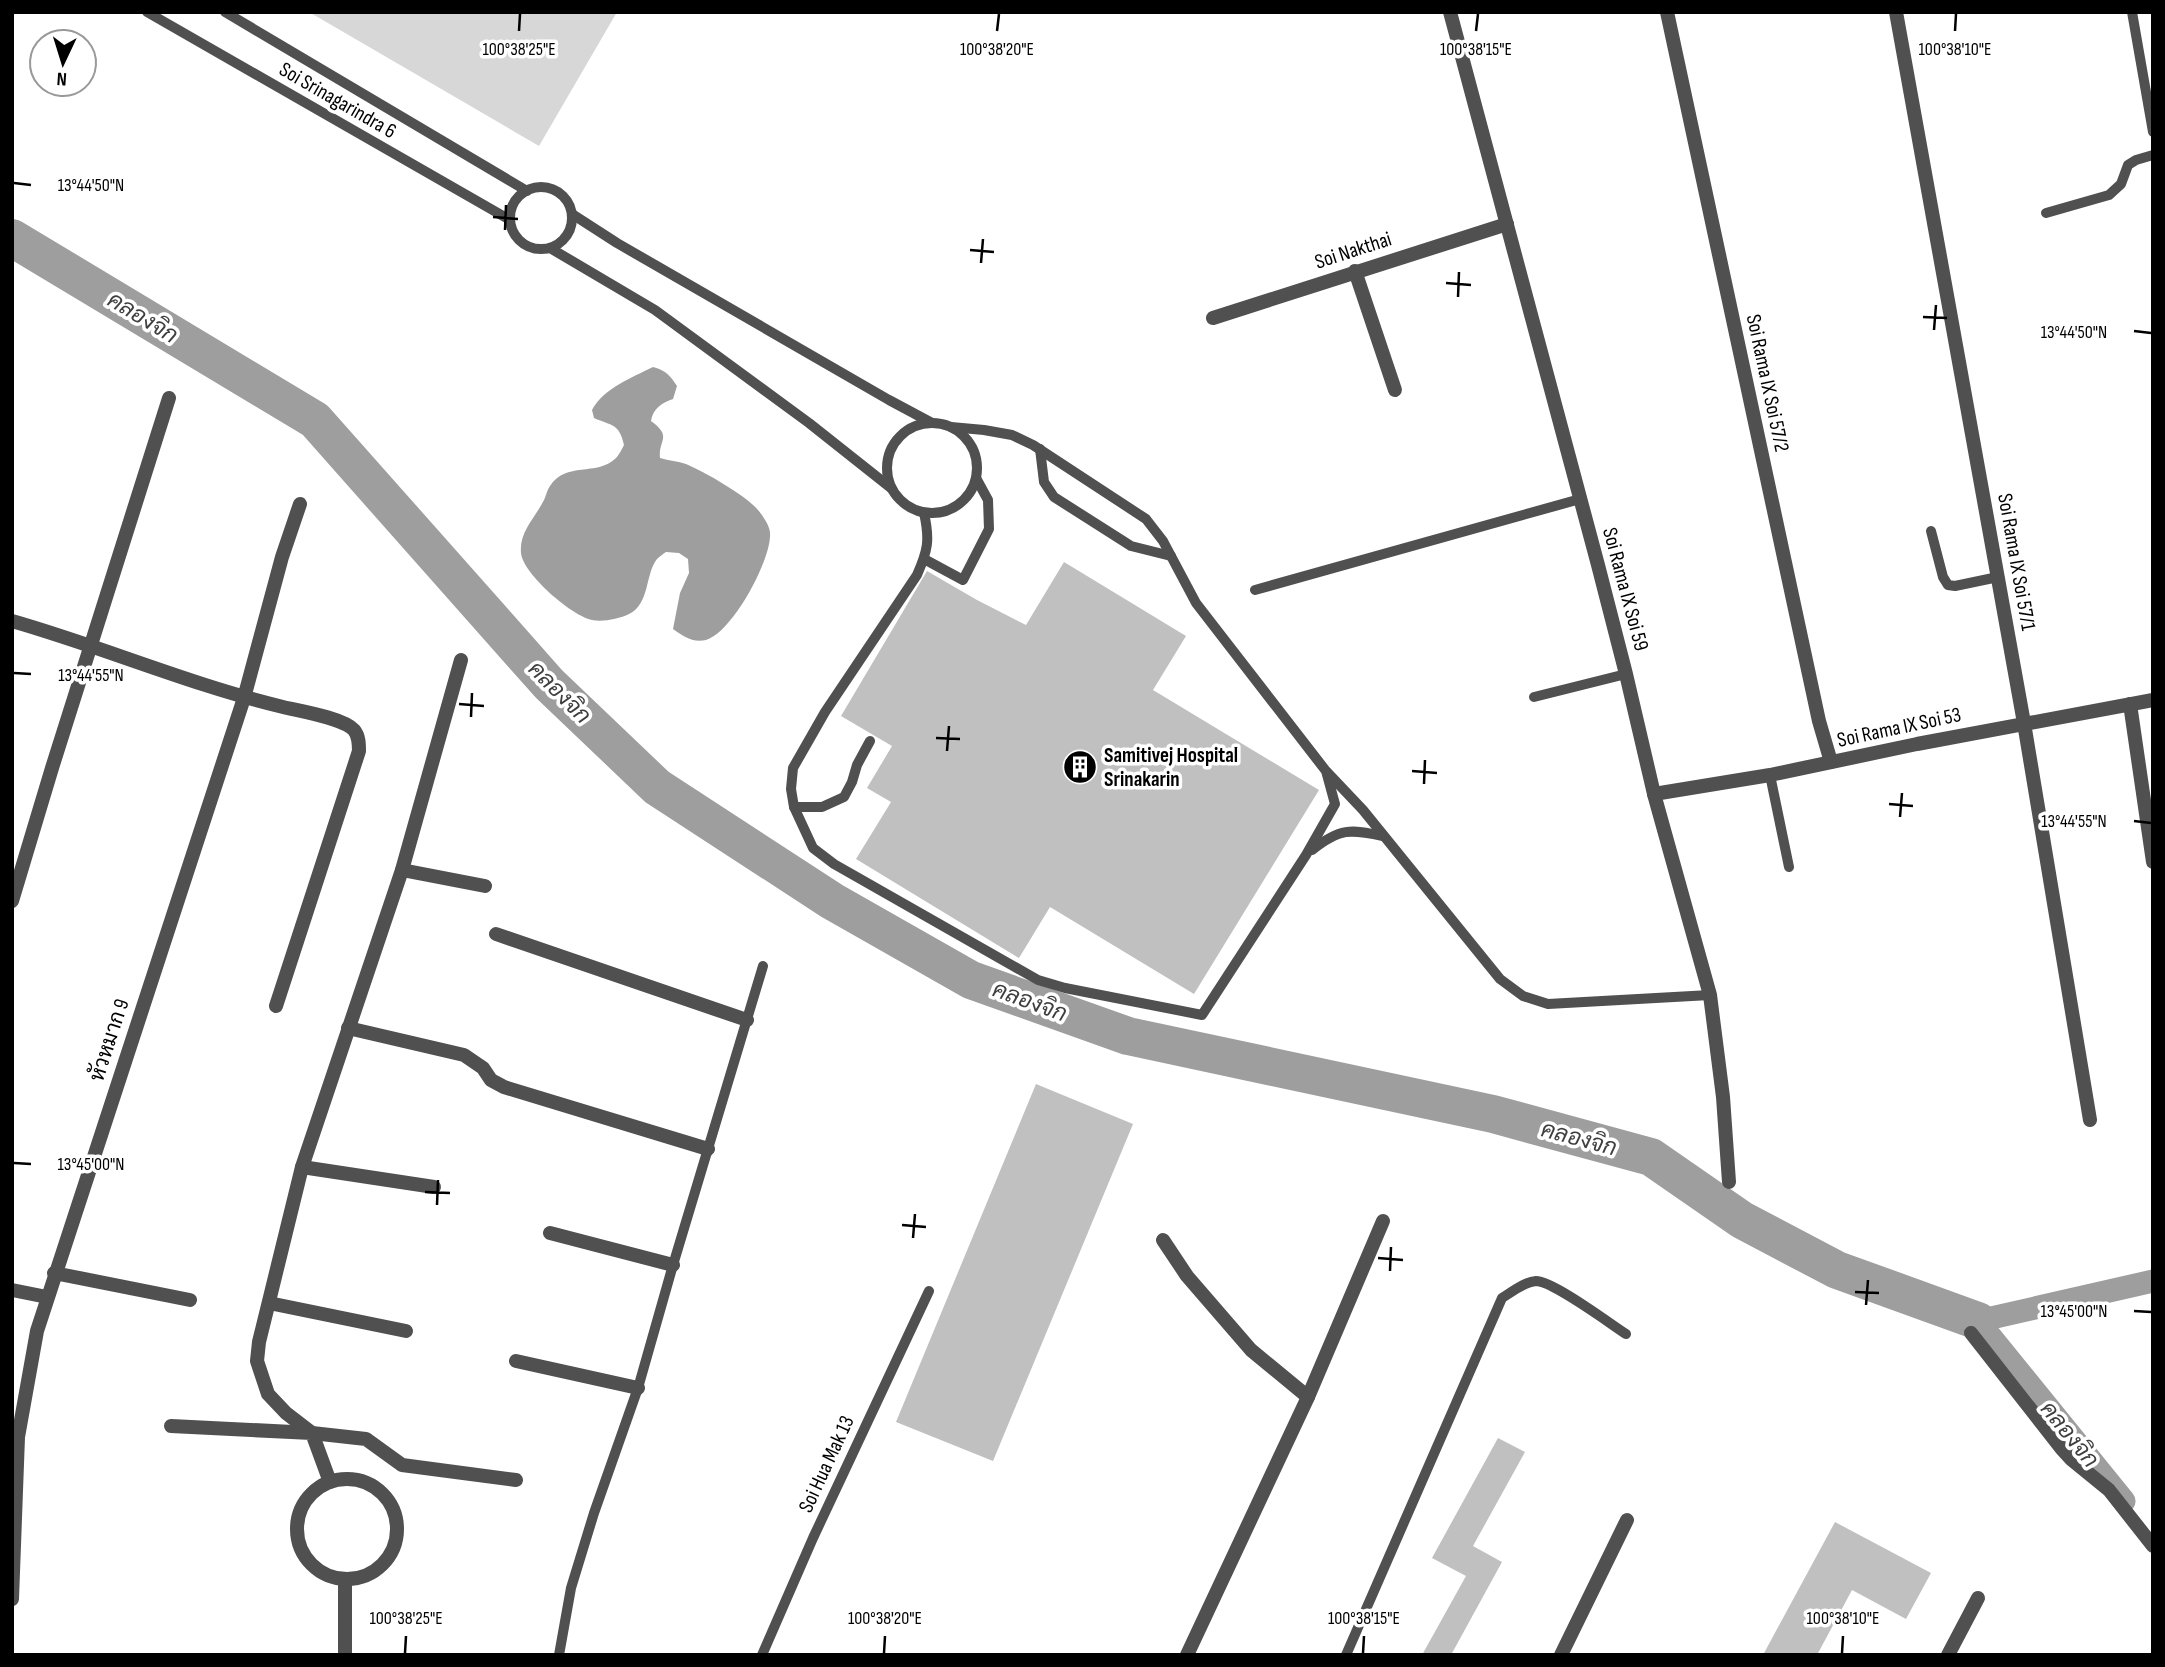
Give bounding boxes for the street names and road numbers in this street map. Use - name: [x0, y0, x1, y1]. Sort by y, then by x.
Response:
- street label: Soi Srinagarindra 6: [275, 57, 401, 144]
- street label: Soi Nakthai: [1312, 226, 1395, 275]
- street label: Soi Rama IX Soi 57/2: [1741, 312, 1794, 454]
- street label: Soi Rama IX Soi 57/1: [1992, 492, 2041, 633]
- street label: Soi Rama IX Soi 59: [1597, 525, 1654, 653]
- street label: Soi Rama IX Soi 53: [1835, 702, 1963, 753]
- street label: หัวหมาก 9: [84, 996, 135, 1085]
- street label: Soi Hua Mak 13: [793, 1412, 860, 1517]

